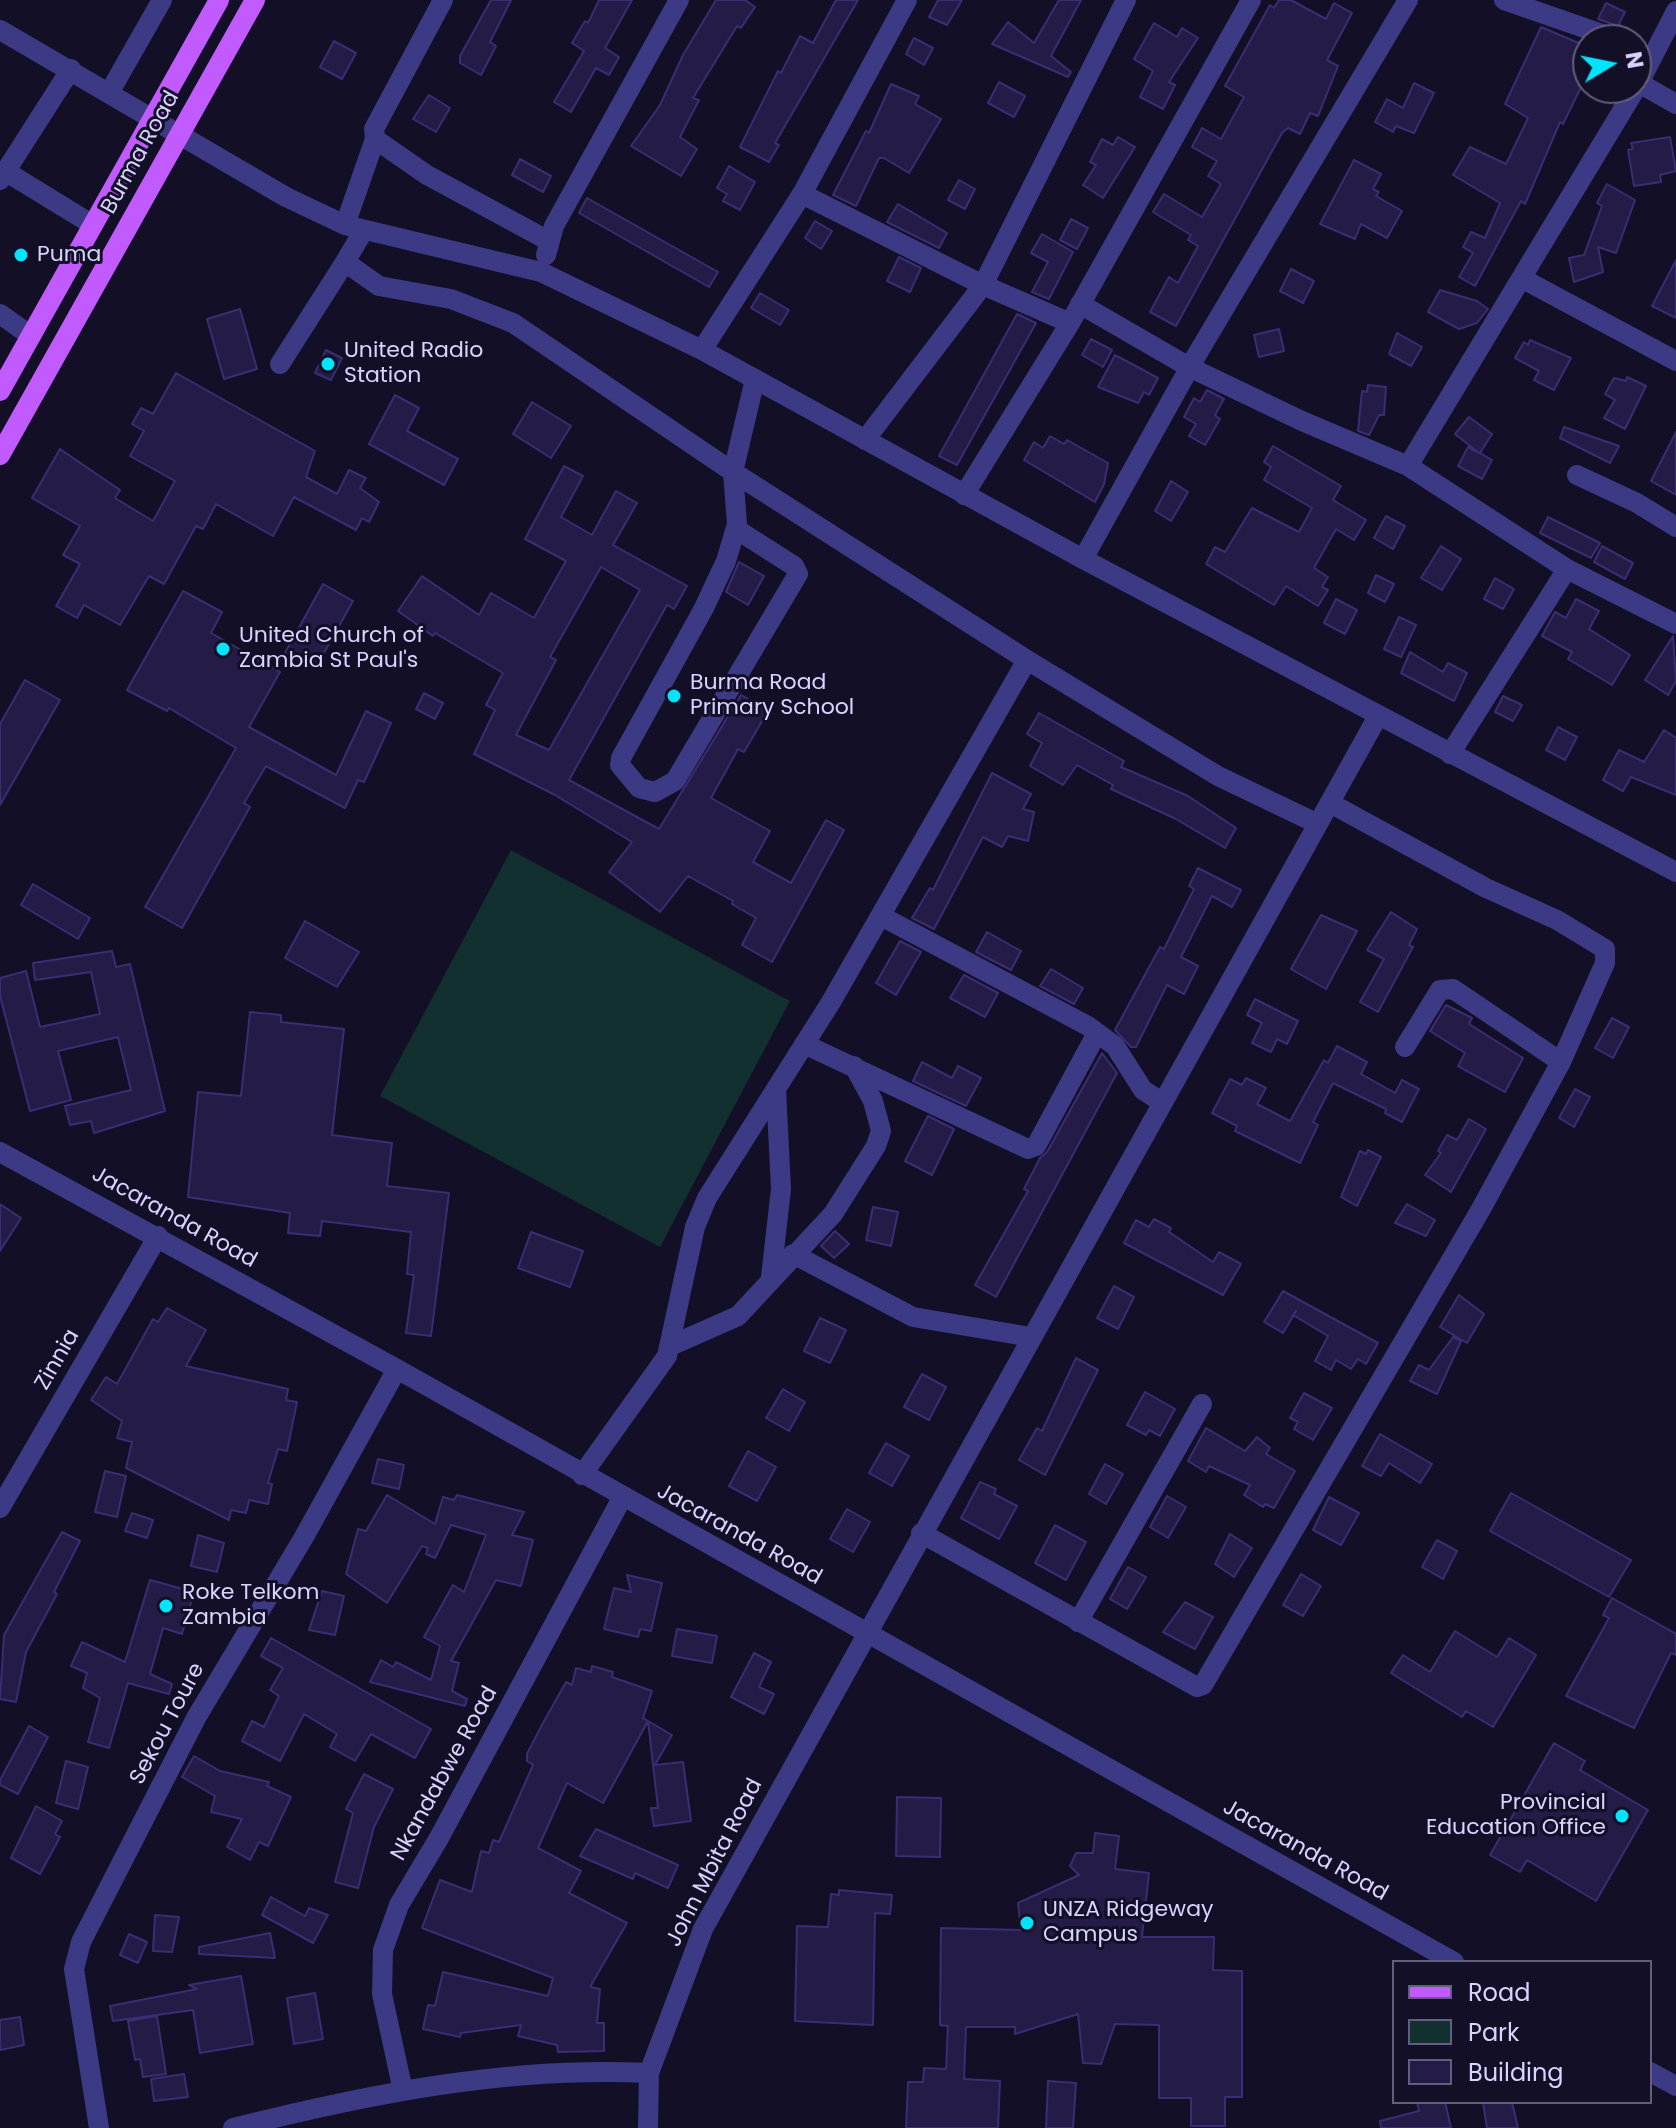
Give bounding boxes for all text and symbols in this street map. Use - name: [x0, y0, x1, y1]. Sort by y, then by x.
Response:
- north arrow: [1572, 24, 1652, 104]
- text: N: [1617, 49, 1651, 71]
- street label: Burma Road: [96, 87, 186, 219]
- place label: Puma: [37, 242, 101, 268]
- marker: Puma: [12, 246, 30, 264]
- place label: United Radio Station: [344, 338, 483, 390]
- marker: United Radio Station: [319, 355, 337, 373]
- place label: United Church of Zambia St Paul's: [239, 623, 424, 674]
- marker: United Church of Zambia St Paul's: [214, 640, 232, 658]
- place label: Burma Road Primary School: [690, 670, 854, 722]
- marker: Burma Road Primary School: [665, 687, 683, 705]
- street label: Jacaranda Road: [87, 1162, 261, 1274]
- street label: Zinnia: [30, 1325, 86, 1395]
- street label: Jacaranda Road: [652, 1479, 826, 1591]
- place label: Roke Telkom Zambia: [182, 1580, 319, 1632]
- marker: Roke Telkom Zambia: [157, 1597, 175, 1615]
- street label: Sekou Toure: [125, 1659, 211, 1789]
- street label: Nkandabwe Road: [386, 1682, 504, 1866]
- street label: John Mbita Road: [661, 1775, 769, 1951]
- place label: Provincial Education Office: [1426, 1790, 1606, 1842]
- street label: Jacaranda Road: [1218, 1795, 1392, 1907]
- marker: Provincial Education Office: [1613, 1807, 1631, 1825]
- place label: UNZA Ridgeway Campus: [1043, 1897, 1213, 1948]
- marker: UNZA Ridgeway Campus: [1018, 1914, 1036, 1932]
- legend: [1392, 1960, 1652, 2104]
- text: Road: [1468, 1976, 1530, 2009]
- text: Park: [1468, 2016, 1519, 2049]
- text: Building: [1468, 2056, 1564, 2089]

